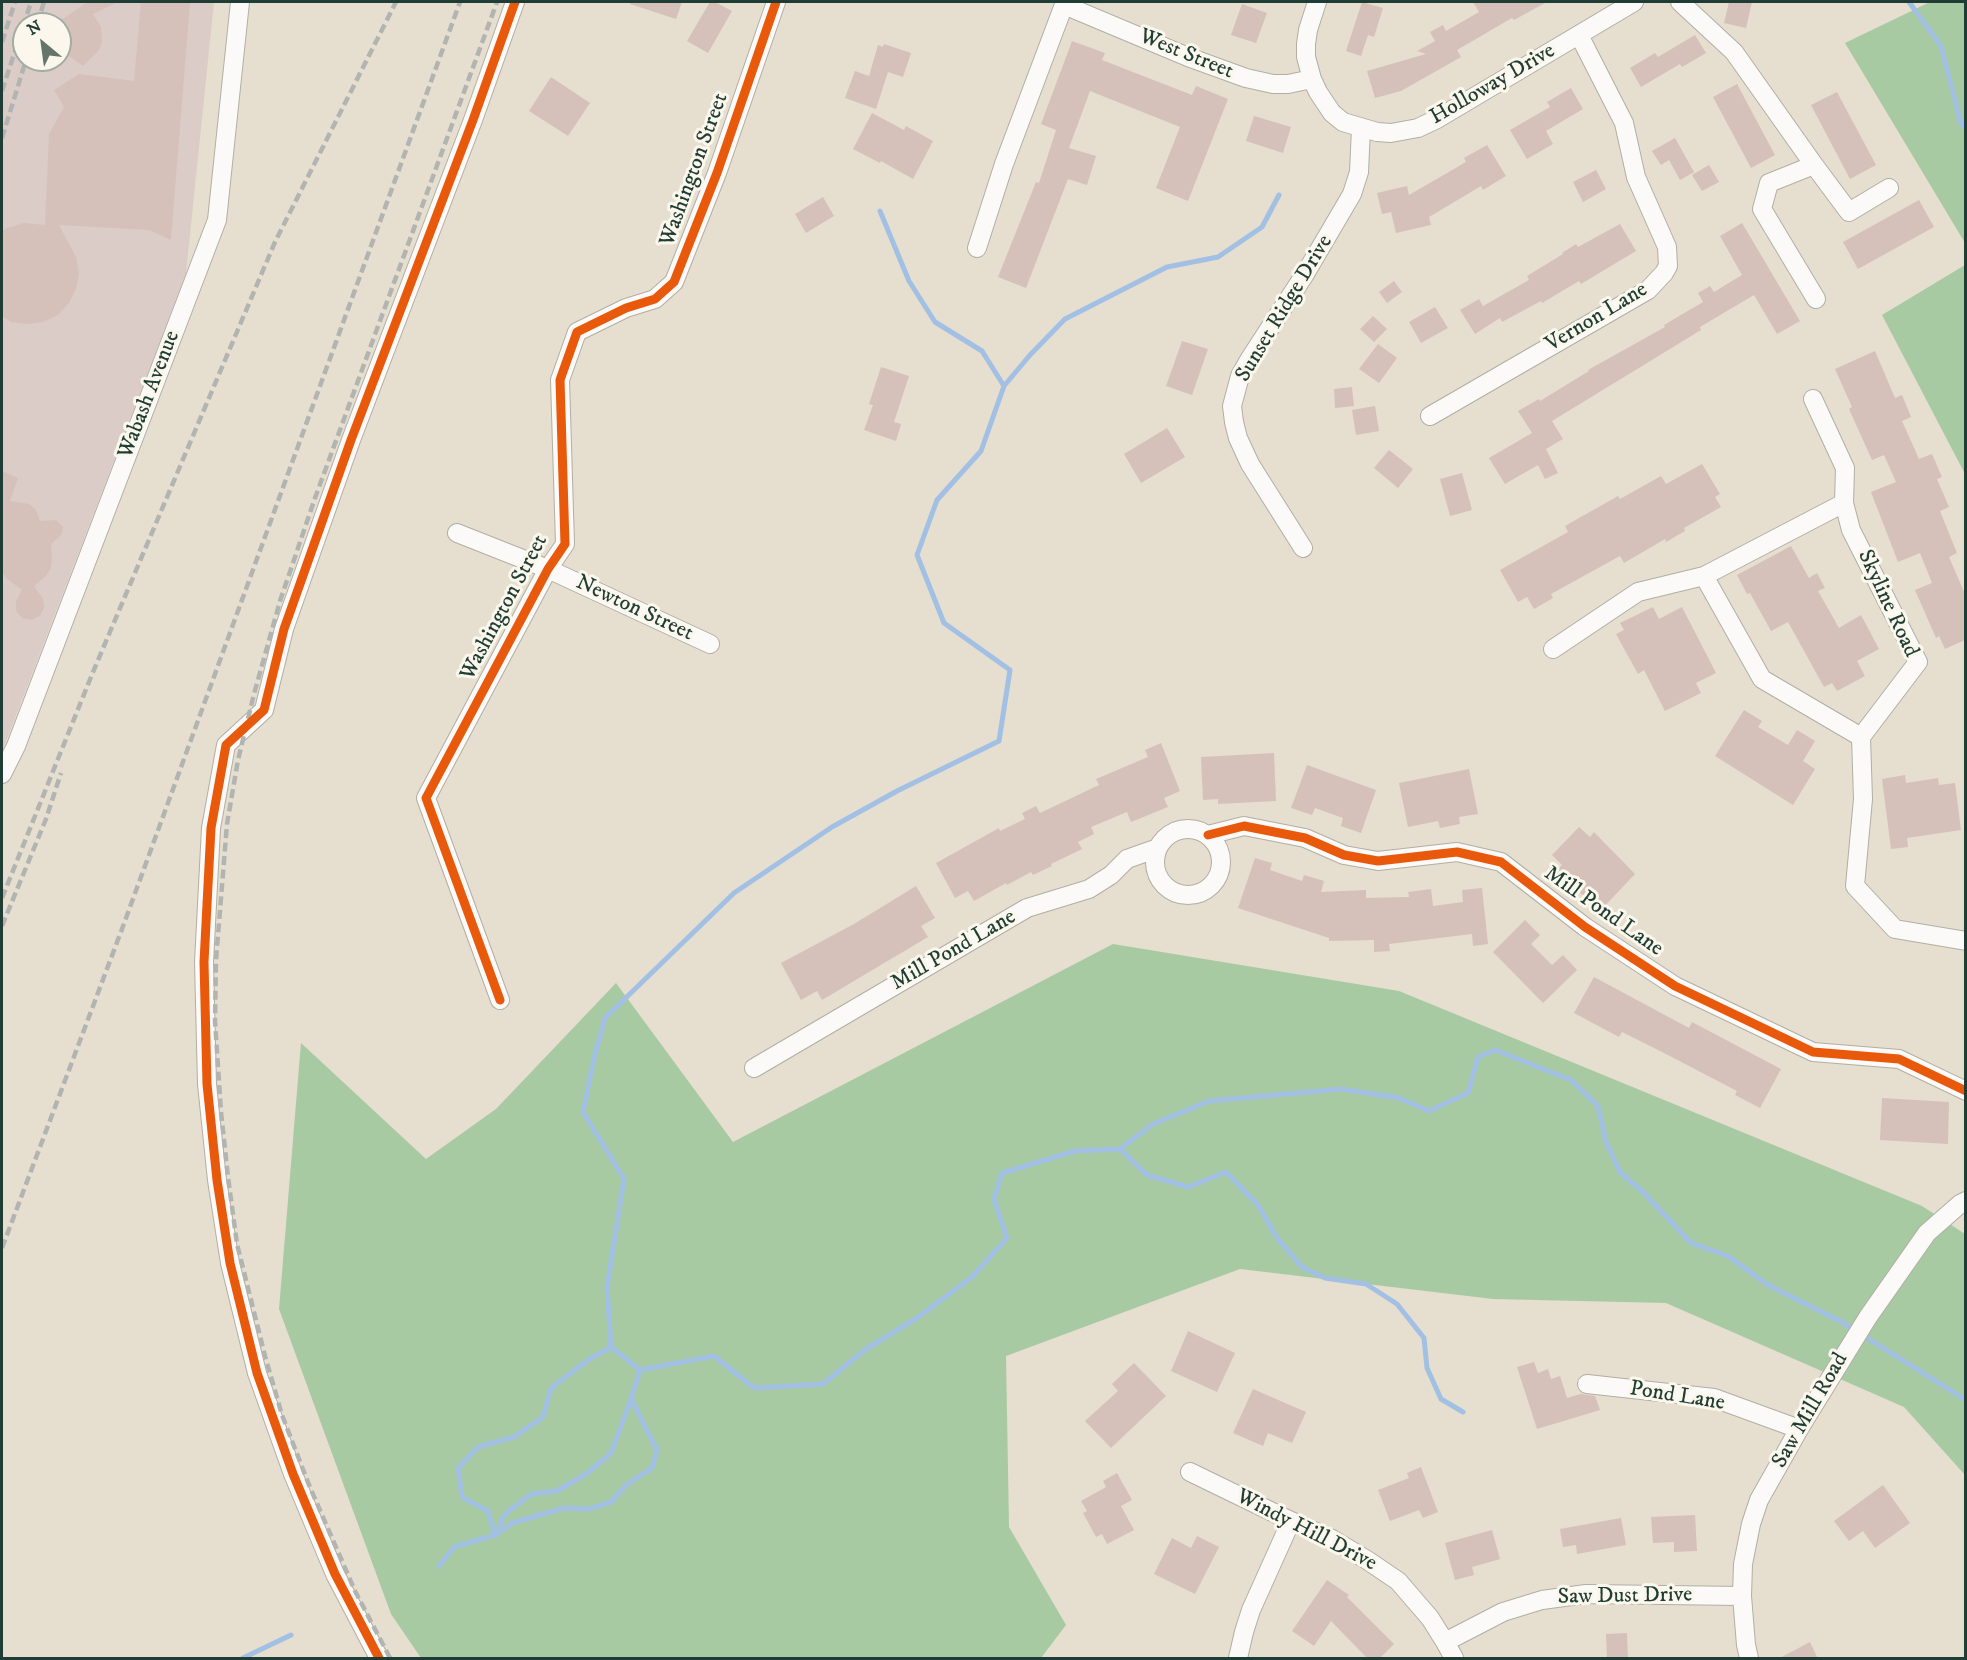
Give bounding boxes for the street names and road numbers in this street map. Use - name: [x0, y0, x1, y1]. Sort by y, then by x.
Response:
- street label: West Street: [1135, 24, 1237, 86]
- street label: Holloway Drive: [1426, 39, 1560, 131]
- street label: Washington Street: [655, 90, 735, 250]
- street label: Sunset Ridge Drive: [1231, 231, 1339, 387]
- street label: Vernon Lane: [1541, 277, 1653, 359]
- street label: Wabash Avenue: [114, 327, 186, 463]
- street label: Washington Street: [456, 531, 554, 685]
- street label: Skyline Road: [1851, 546, 1923, 662]
- street label: Newton Street: [571, 570, 697, 648]
- street label: Mill Pond Lane: [1538, 861, 1668, 963]
- street label: Mill Pond Lane: [887, 905, 1021, 997]
- street label: Saw Mill Road: [1767, 1349, 1855, 1473]
- street label: Pond Lane: [1628, 1376, 1726, 1418]
- street label: Windy Hill Drive: [1231, 1484, 1381, 1578]
- street label: Saw Dust Drive: [1557, 1583, 1693, 1611]

